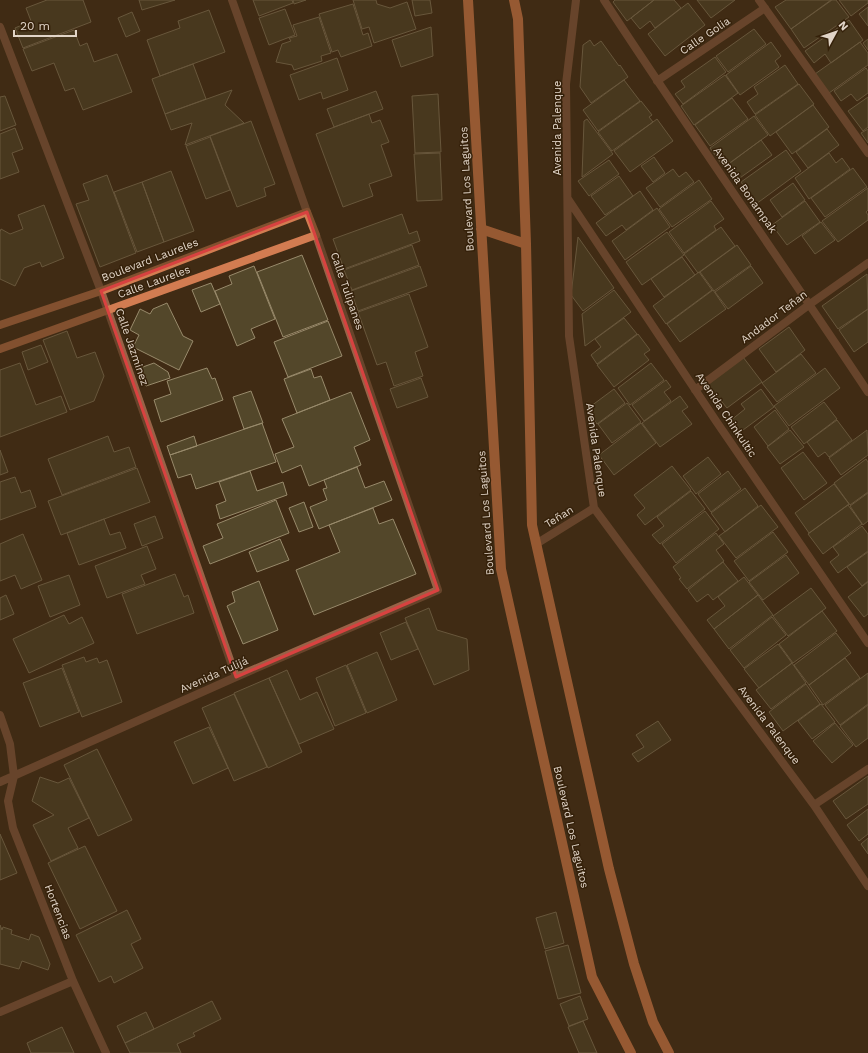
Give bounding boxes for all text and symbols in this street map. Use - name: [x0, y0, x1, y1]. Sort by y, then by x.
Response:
- scale bar: [14, 12, 76, 38]
- north arrow: [816, 12, 856, 52]
- street label: Calle Golia: [677, 14, 733, 58]
- text: 20 m: [20, 19, 50, 33]
- text: N: [836, 19, 851, 33]
- street label: Avenida Palenque: [551, 81, 564, 175]
- street label: Boulevard Los Laguitos: [457, 126, 477, 252]
- street label: Avenida Bonampak: [710, 145, 780, 235]
- street label: Boulevard Laureles: [100, 235, 200, 284]
- street label: Calle Tulipanes: [328, 250, 366, 332]
- street label: Calle Laureles: [116, 263, 192, 301]
- street label: Andador Teñan: [738, 288, 810, 346]
- street label: Calle Jazminez: [113, 307, 151, 387]
- street label: Avenida Chinkultic: [693, 370, 759, 460]
- street label: Avenida Palenque: [583, 402, 609, 498]
- street label: Boulevard Los Laguitos: [475, 450, 497, 576]
- street label: Teñan: [542, 503, 576, 531]
- street label: Avenida Tulijá: [178, 654, 250, 696]
- street label: Avenida Palenque: [735, 683, 803, 767]
- street label: Boulevard Los Laguitos: [551, 765, 591, 889]
- street label: Hortencias: [42, 883, 74, 941]

